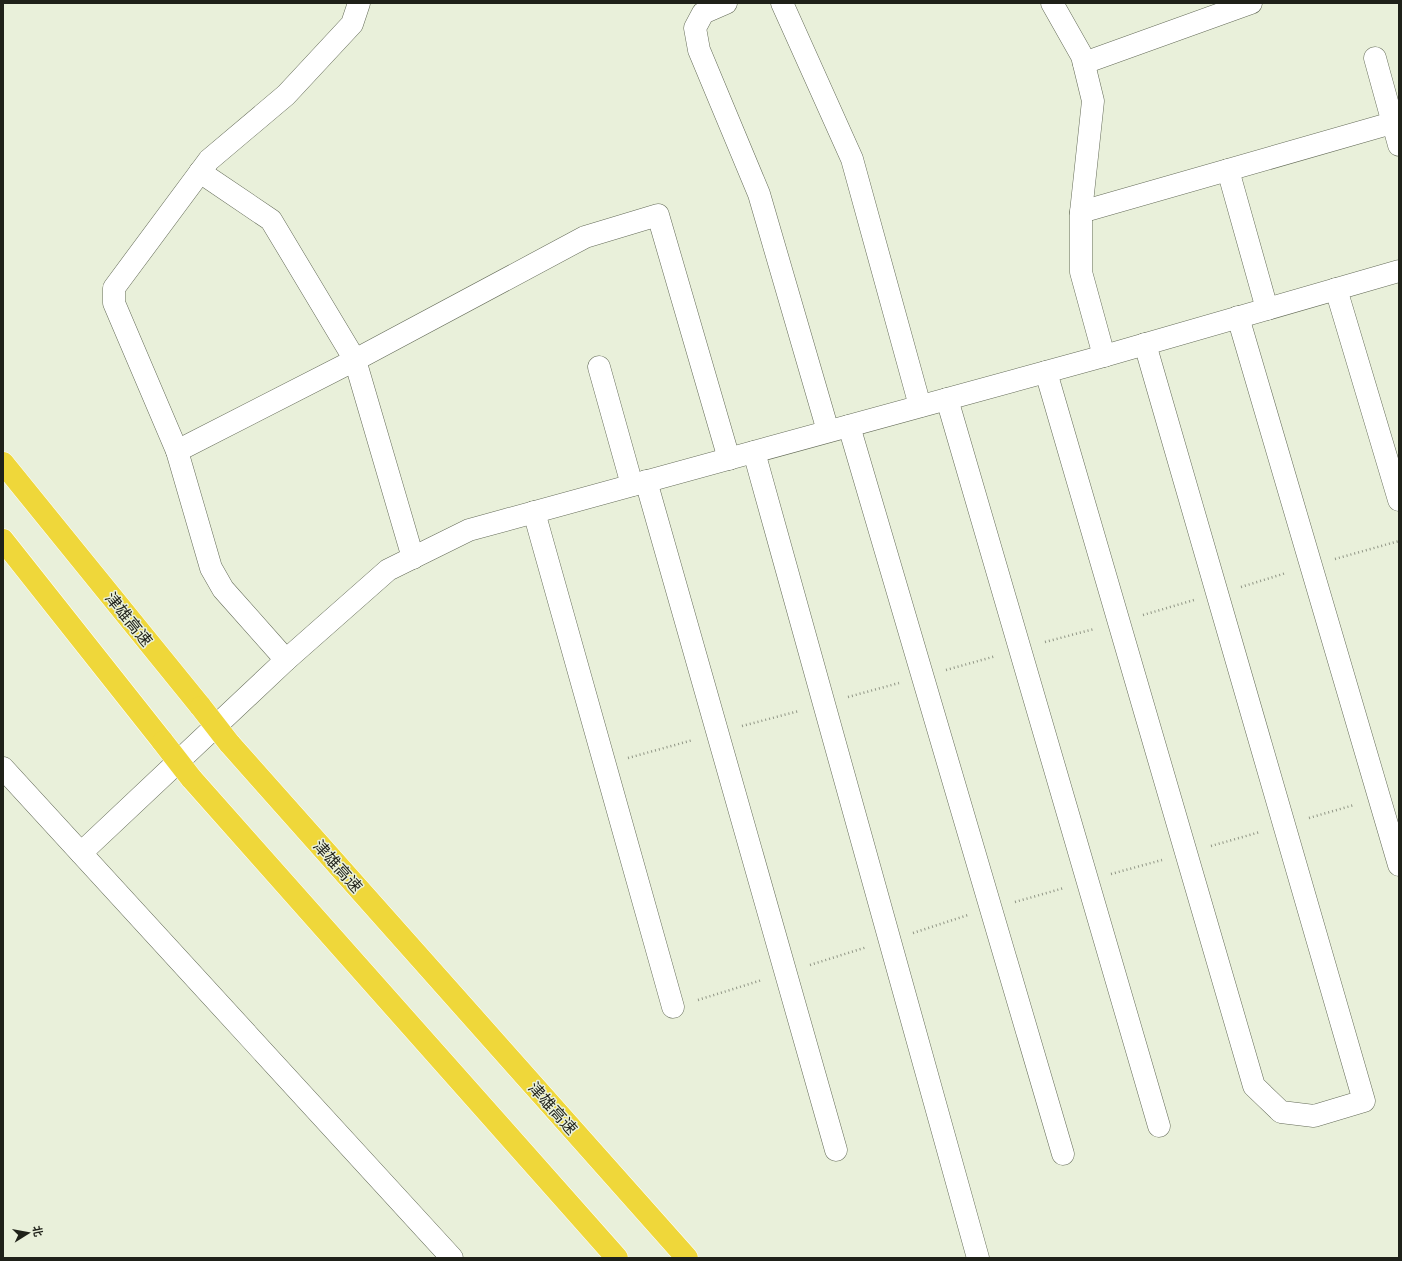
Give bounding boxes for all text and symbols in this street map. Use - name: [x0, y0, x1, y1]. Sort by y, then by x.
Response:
- street label: 津雄高速: [102, 589, 155, 650]
- street label: 津雄高速: [310, 837, 365, 896]
- street label: 津雄高速: [525, 1079, 580, 1138]
- north arrow: [8, 1213, 48, 1253]
- text: 北: [31, 1225, 44, 1238]

